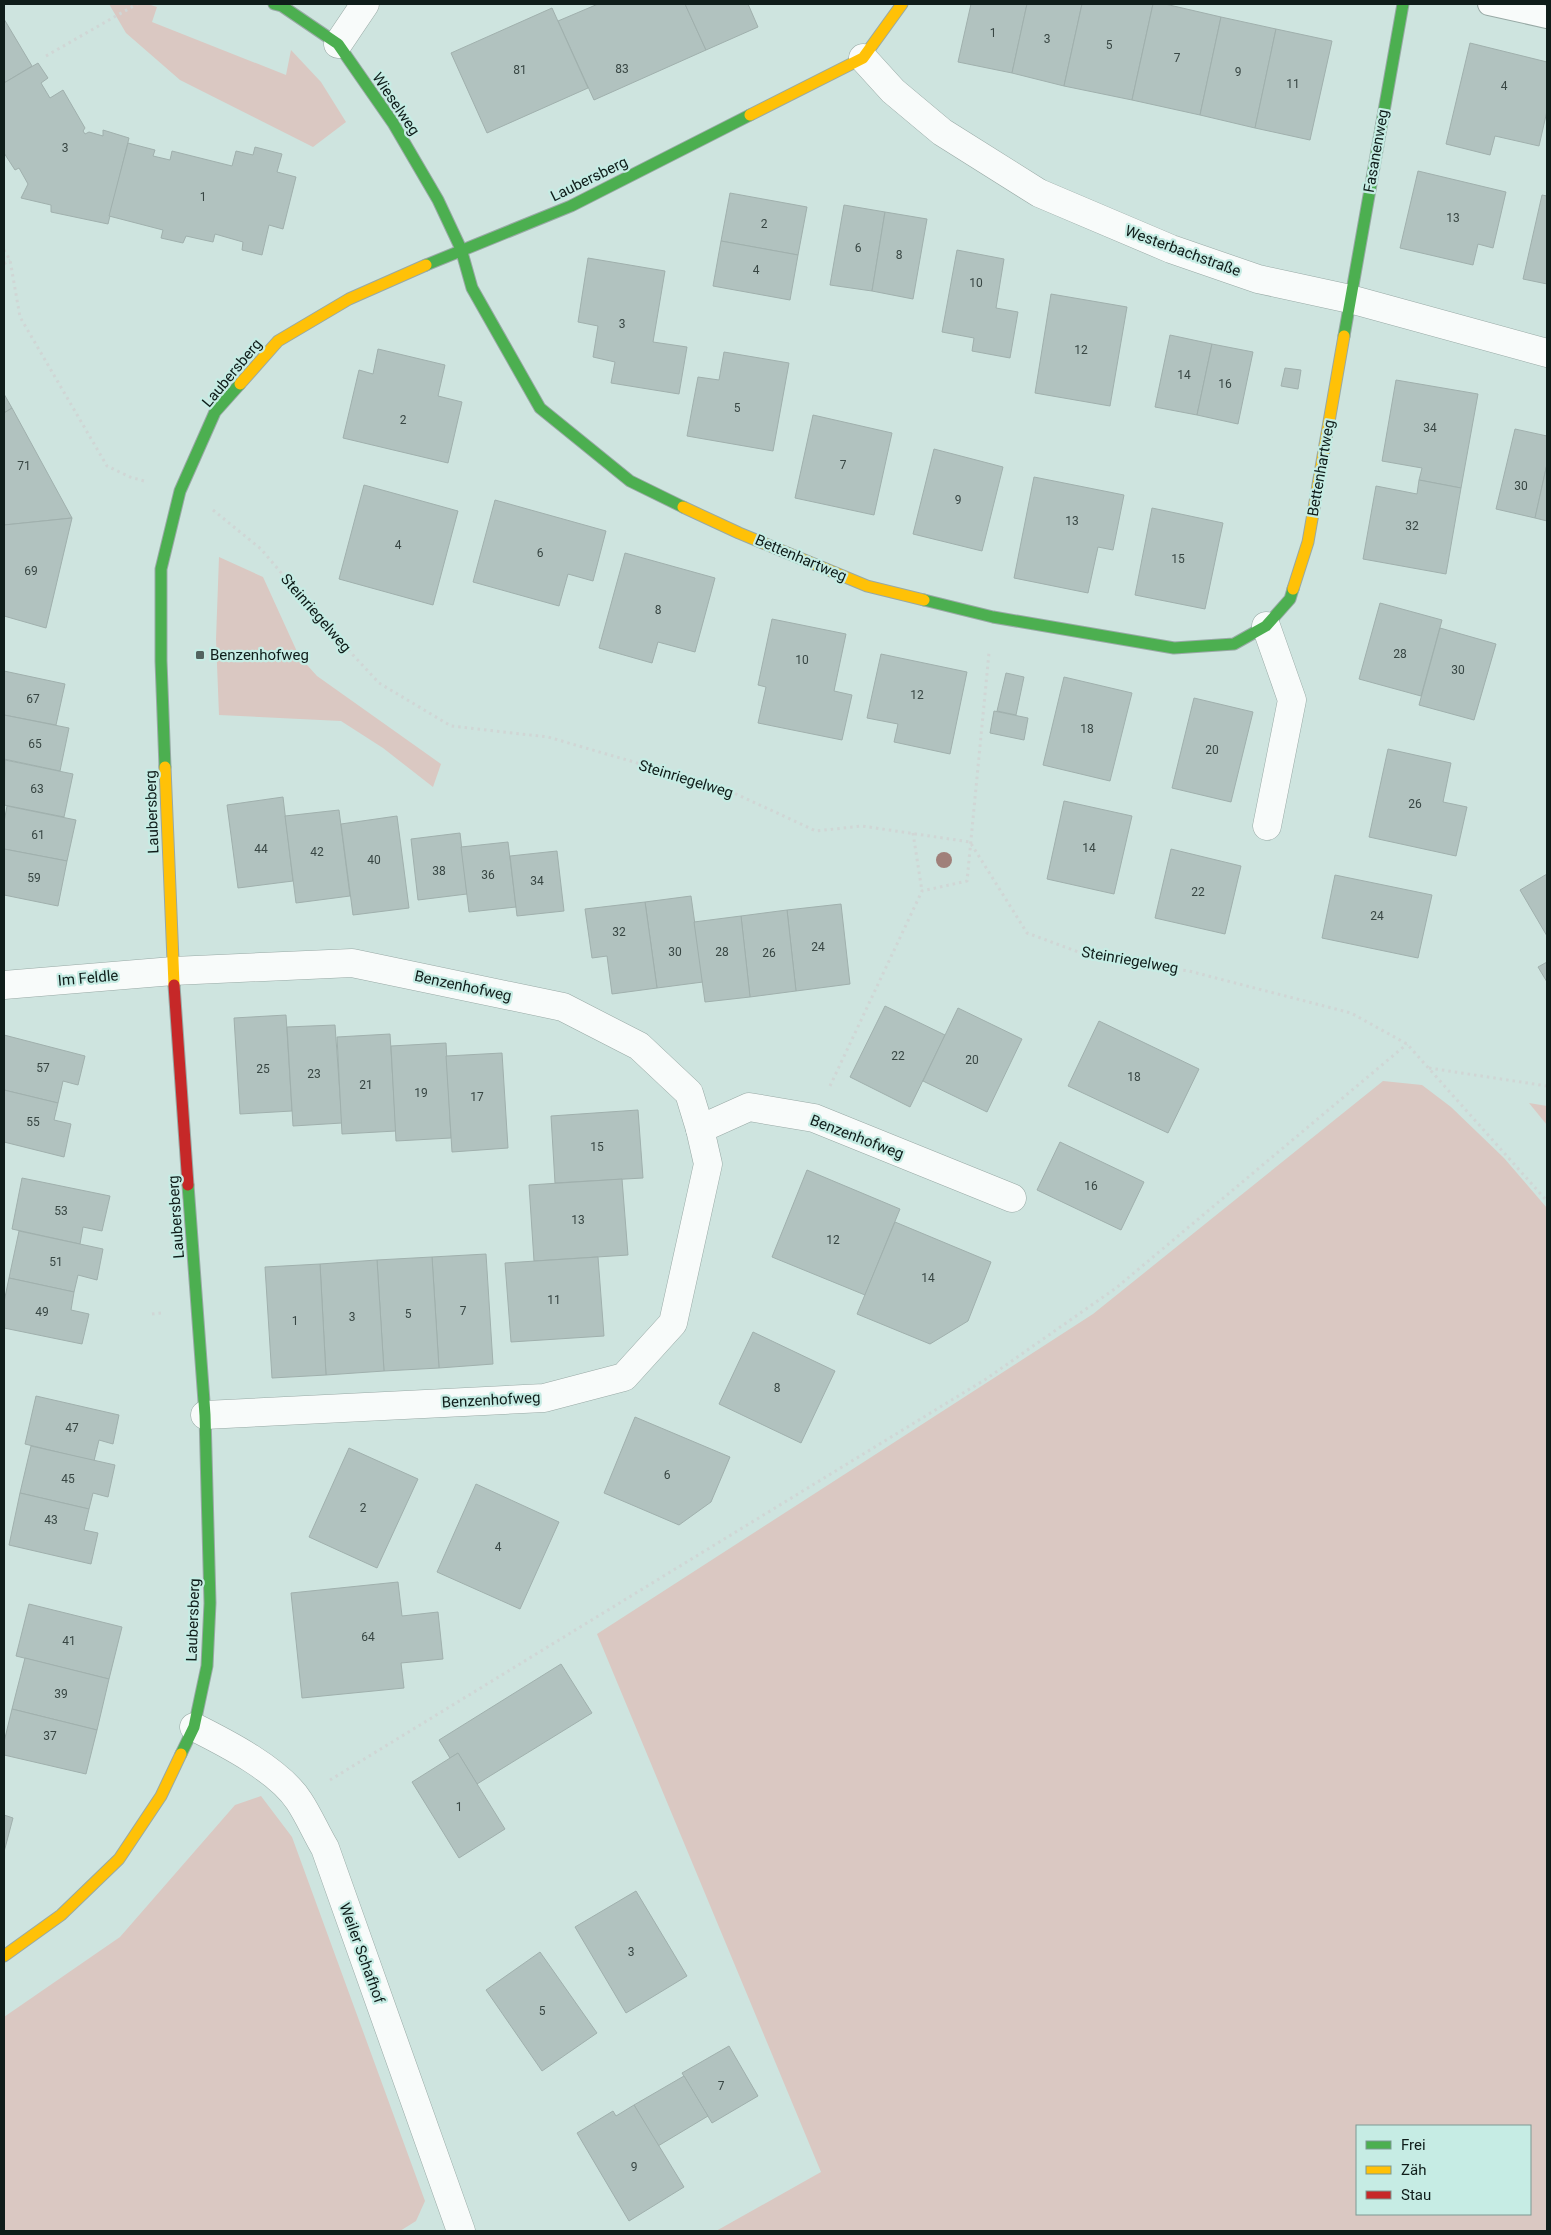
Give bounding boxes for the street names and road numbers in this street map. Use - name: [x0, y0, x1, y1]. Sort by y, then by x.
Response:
- street label: Wieselweg: [368, 69, 424, 139]
- street label: Fasanenweg: [1360, 108, 1392, 194]
- street label: Laubersberg: [548, 153, 630, 205]
- street label: Westerbachstraße: [1123, 222, 1243, 280]
- street label: Laubersberg: [198, 335, 266, 411]
- street label: Bettenhartweg: [1304, 418, 1338, 518]
- street label: Bettenhartweg: [752, 531, 850, 585]
- street label: Steinriegelweg: [277, 570, 355, 656]
- street label: Steinriegelweg: [636, 756, 736, 802]
- street label: Laubersberg: [142, 770, 162, 854]
- street label: Steinriegelweg: [1080, 943, 1180, 977]
- street label: Im Feldle: [57, 966, 119, 990]
- street label: Benzenhofweg: [413, 967, 513, 1005]
- street label: Benzenhofweg: [808, 1111, 906, 1163]
- street label: Laubersberg: [164, 1175, 188, 1259]
- street label: Benzenhofweg: [441, 1388, 541, 1412]
- street label: Laubersberg: [183, 1578, 203, 1662]
- street label: Weiler Schafhof: [335, 1900, 389, 2006]

